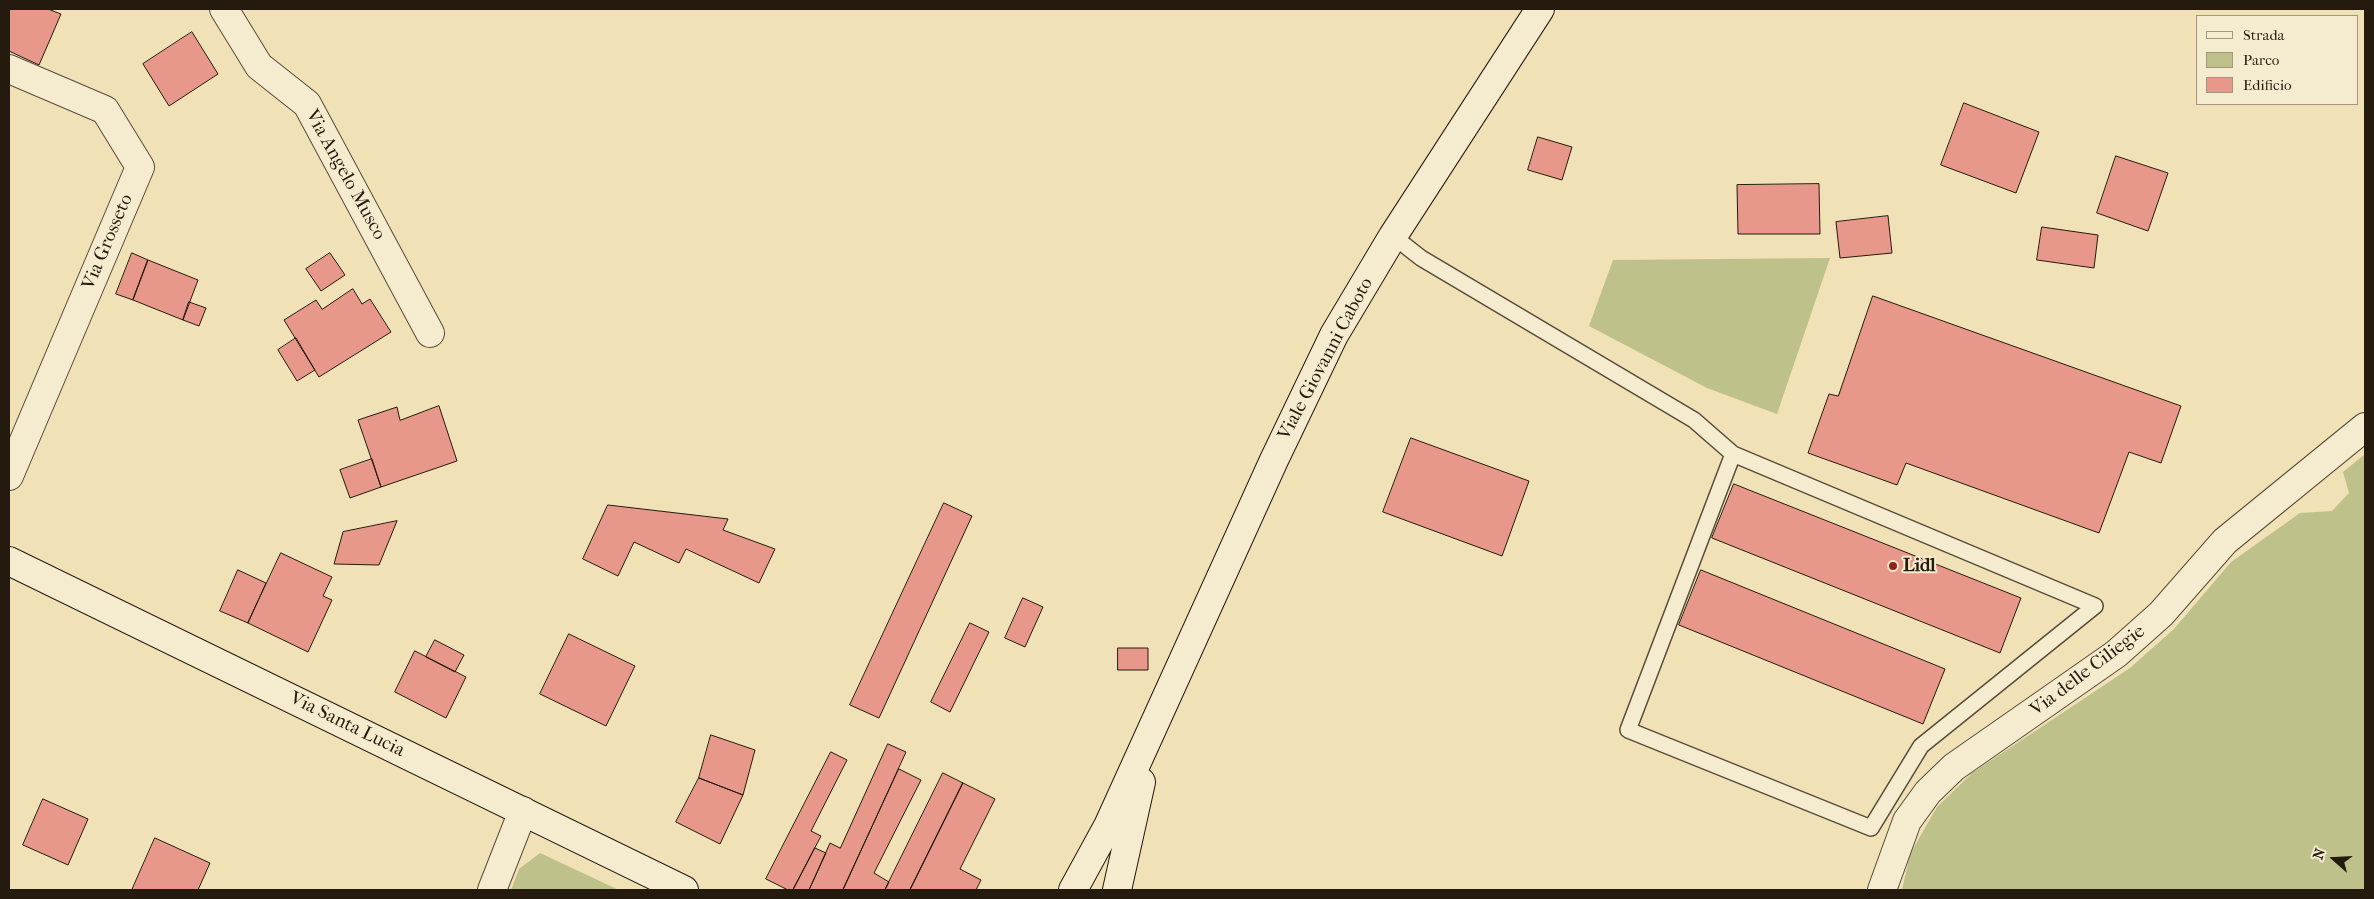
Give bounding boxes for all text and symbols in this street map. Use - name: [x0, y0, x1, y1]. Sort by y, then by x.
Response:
- legend: [2196, 15, 2359, 105]
- text: Strada: [2243, 26, 2285, 44]
- text: Parco: [2243, 51, 2279, 69]
- text: Edificio: [2243, 76, 2292, 94]
- street label: Via Angelo Musco: [300, 106, 390, 244]
- street label: Via Grosseto: [78, 191, 138, 293]
- street label: Viale Giovanni Caboto: [1273, 274, 1379, 444]
- place label: Lidl: [1903, 555, 1936, 577]
- marker: Lidl: [1887, 560, 1899, 572]
- street label: Via delle Ciliegie: [2026, 620, 2150, 722]
- street label: Via Santa Lucia: [286, 687, 408, 763]
- north arrow: [2309, 834, 2359, 884]
- text: N: [2310, 846, 2329, 862]

